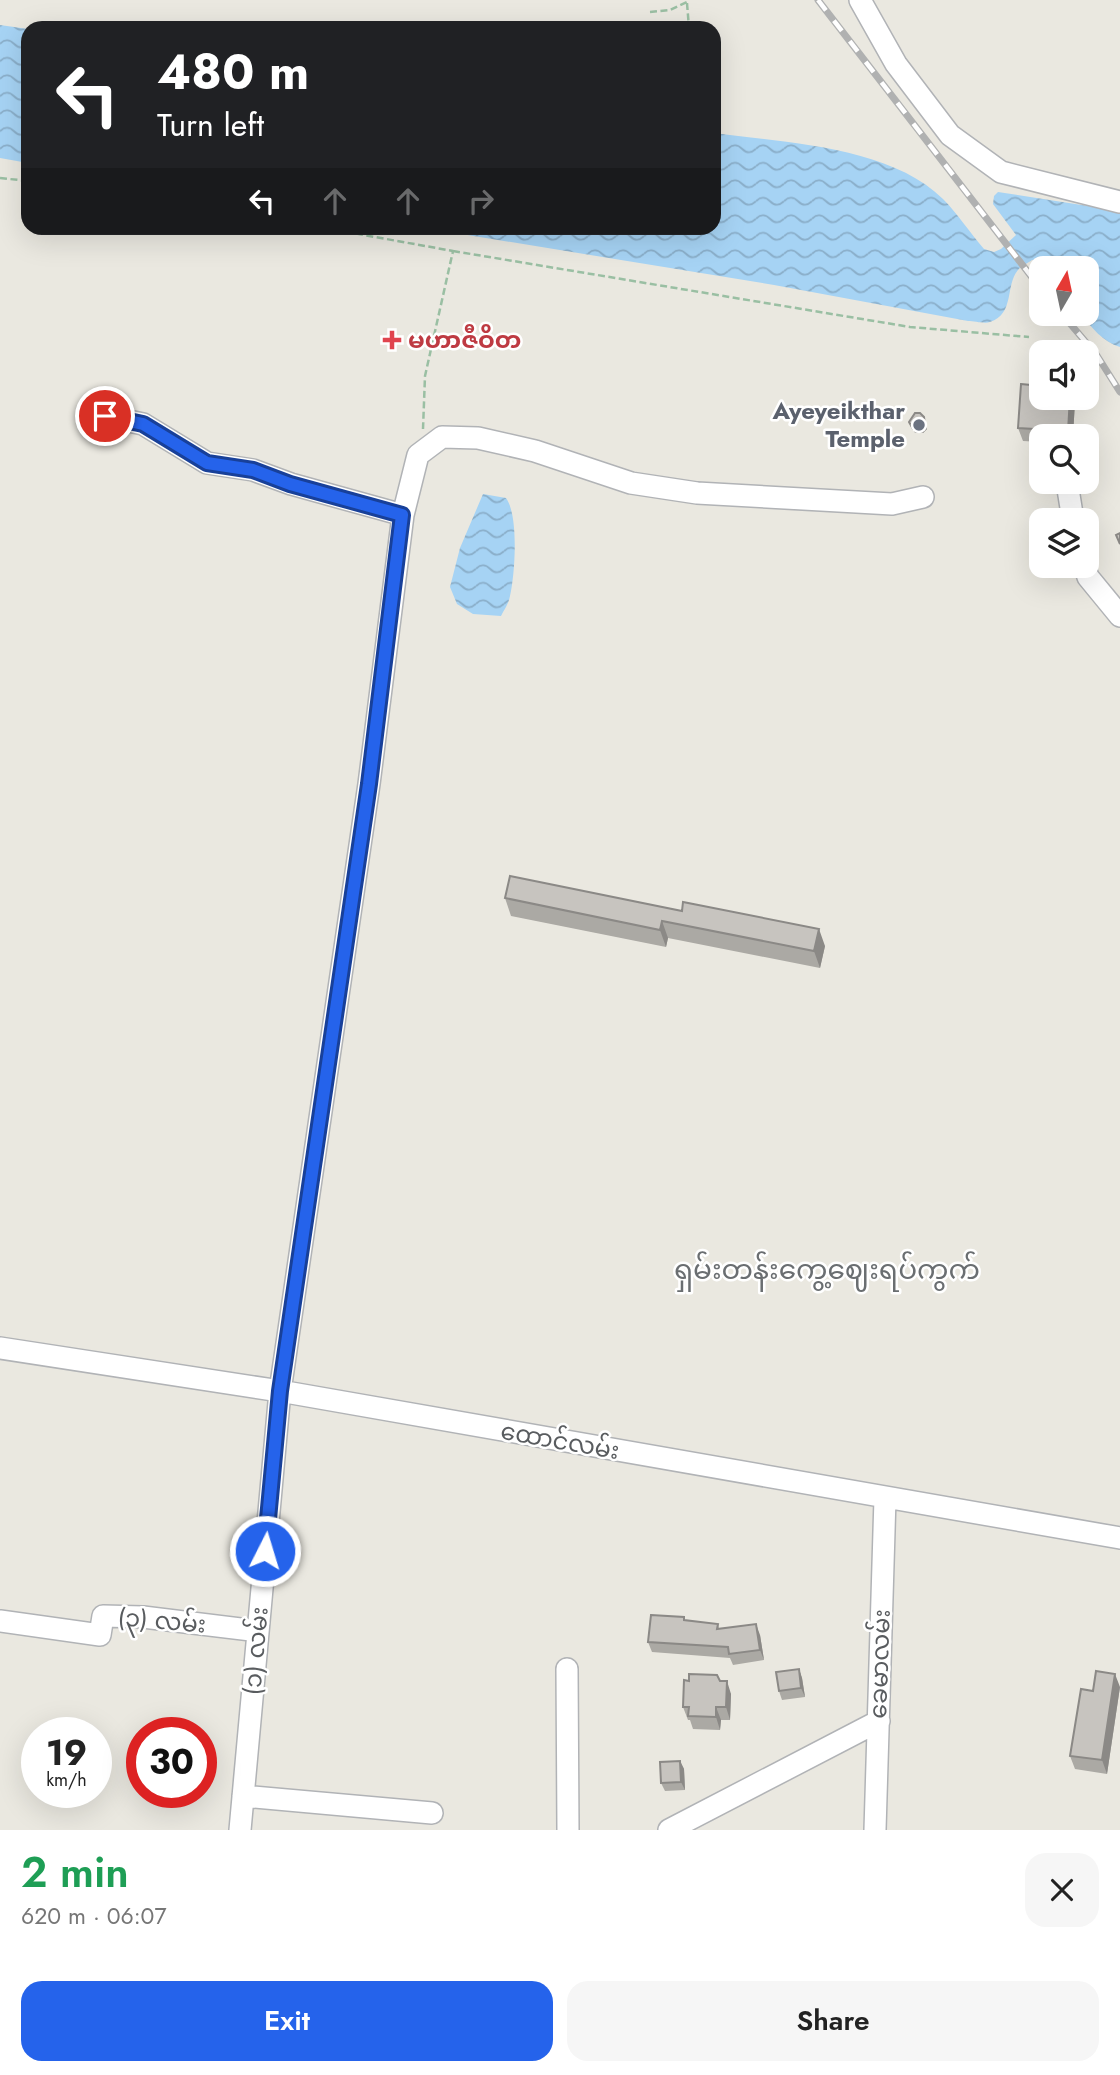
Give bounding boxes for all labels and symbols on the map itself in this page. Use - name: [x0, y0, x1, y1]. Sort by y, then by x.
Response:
- north arrow: [1029, 256, 1099, 326]
- place label: မဟာဇီဝိတ: [408, 322, 521, 357]
- marker: မဟာဇီဝိတ: [382, 330, 402, 350]
- pin: [75, 386, 135, 446]
- place label: Ayeyeikthar Temple: [772, 393, 905, 456]
- marker: Ayeyeikthar Temple: [911, 417, 927, 433]
- district label: ရှမ်းတန်းကွေ့ဈေးရပ်ကွက်: [674, 1249, 980, 1292]
- street label: ထောင်လမ်း: [498, 1413, 622, 1468]
- position arrow: [228, 1514, 302, 1588]
- street label: (၃) လမ်း: [116, 1599, 208, 1644]
- street label: (၁) လမ်း: [234, 1605, 277, 1697]
- street label: ခေမာလမ်း: [860, 1609, 899, 1719]
- speed limit sign: 30: [126, 1717, 217, 1808]

